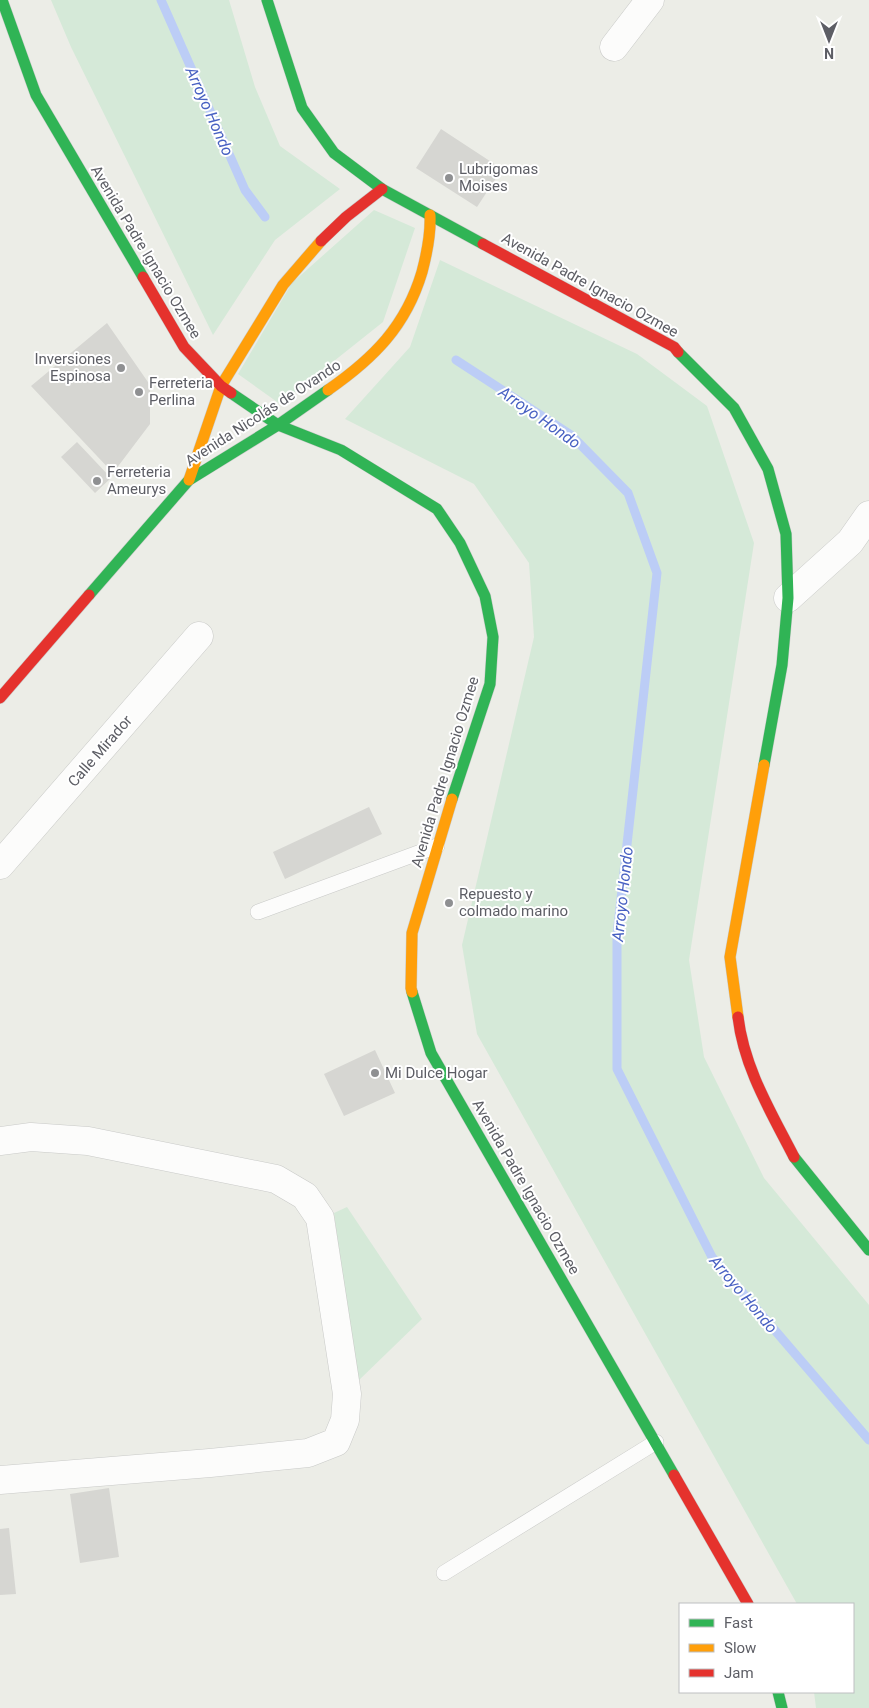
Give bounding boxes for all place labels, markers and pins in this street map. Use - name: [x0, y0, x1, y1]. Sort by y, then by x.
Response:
- place label: Lubrigomas Moises: [459, 160, 538, 195]
- marker: Lubrigomas Moises: [443, 172, 455, 184]
- place label: Inversiones Espinosa: [35, 350, 111, 385]
- marker: Inversiones Espinosa: [115, 362, 127, 374]
- place label: Ferreteria Perlina: [149, 374, 213, 409]
- marker: Ferreteria Perlina: [133, 386, 145, 398]
- place label: Ferreteria Ameurys: [107, 463, 171, 498]
- marker: Ferreteria Ameurys: [91, 475, 103, 487]
- place label: Repuesto y colmado marino: [459, 885, 568, 920]
- marker: Repuesto y colmado marino: [443, 897, 455, 909]
- place label: Mi Dulce Hogar: [385, 1064, 488, 1082]
- marker: Mi Dulce Hogar: [369, 1067, 381, 1079]

